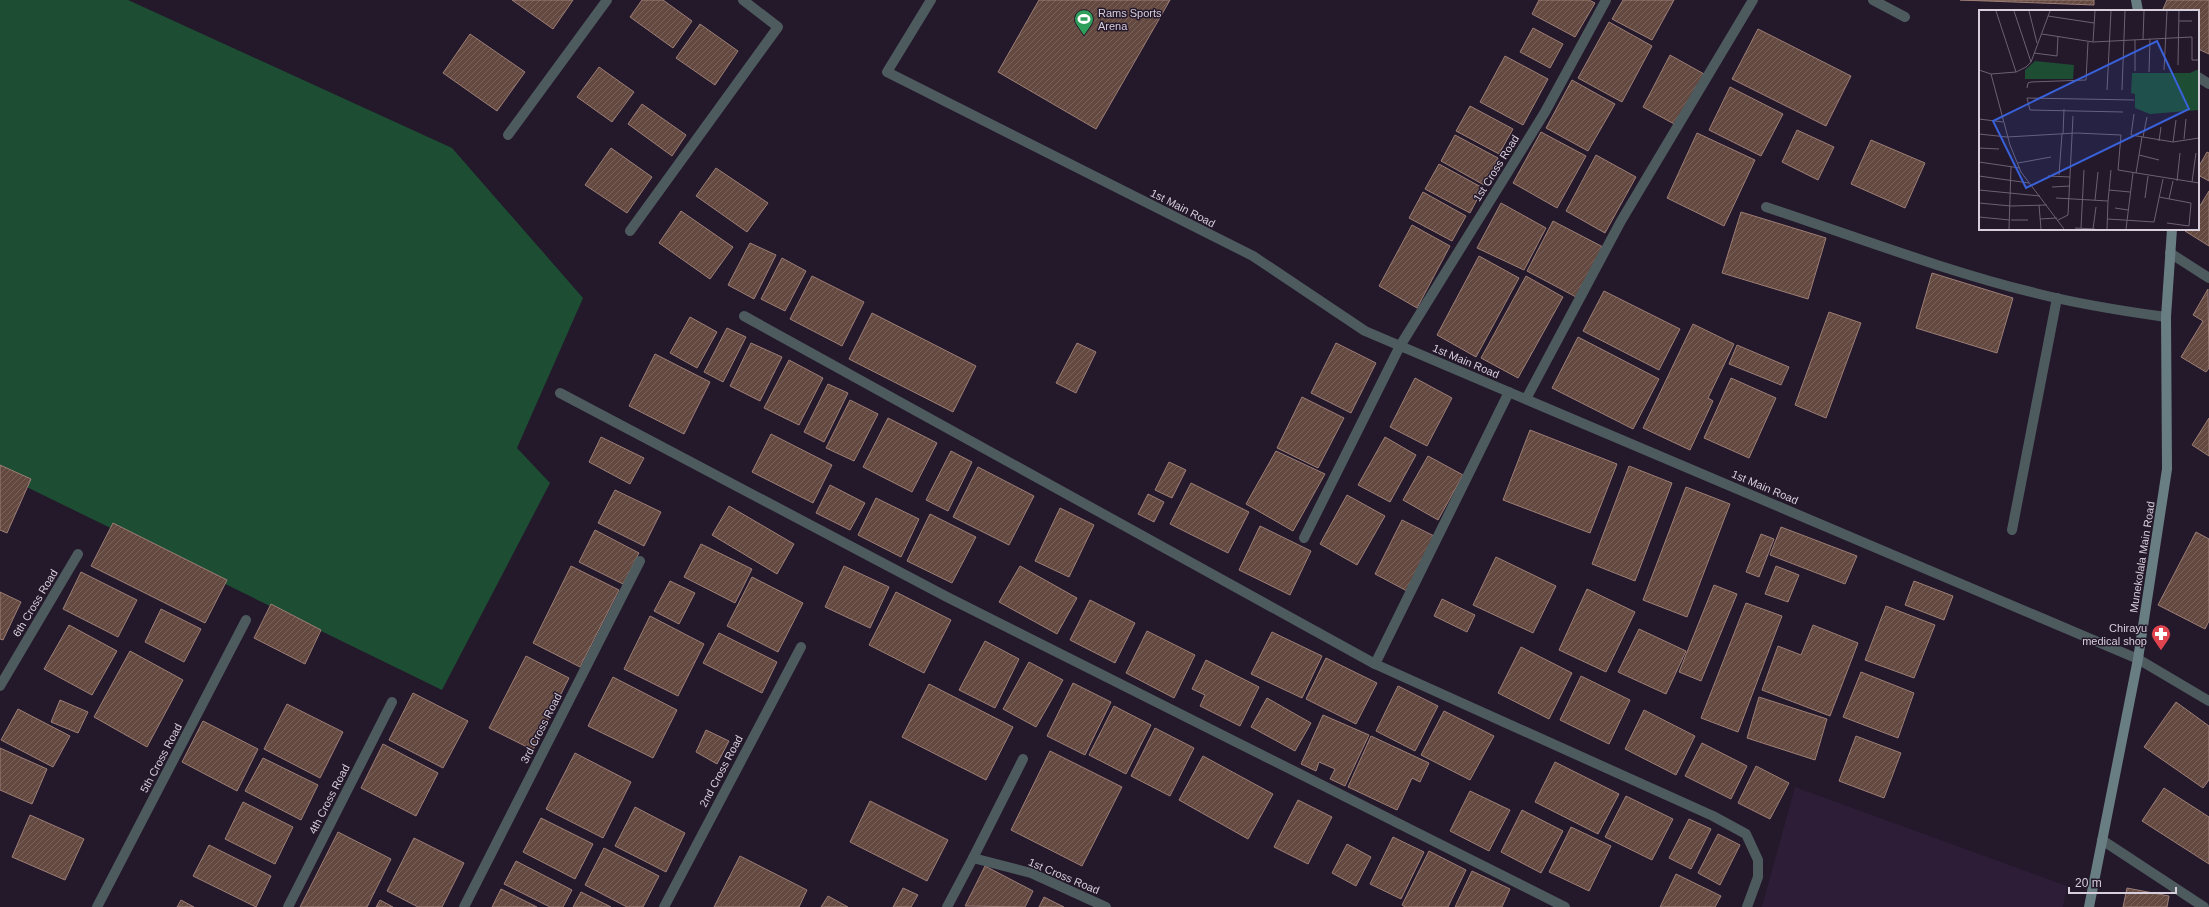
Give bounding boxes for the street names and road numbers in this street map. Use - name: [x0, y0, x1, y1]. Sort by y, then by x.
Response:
- street label: 1st Cross Road: [1471, 133, 1521, 203]
- street label: 1st Main Road: [1149, 187, 1217, 229]
- street label: 1st Main Road: [1431, 342, 1501, 380]
- street label: 1st Main Road: [1730, 468, 1800, 506]
- street label: Munekolala Main Road: [2127, 500, 2157, 614]
- street label: 6th Cross Road: [10, 567, 60, 639]
- street label: 3rd Cross Road: [518, 691, 564, 765]
- street label: 5th Cross Road: [138, 721, 184, 795]
- street label: 2nd Cross Road: [697, 733, 745, 809]
- street label: 4th Cross Road: [306, 762, 352, 836]
- street label: 1st Cross Road: [1027, 856, 1101, 896]

